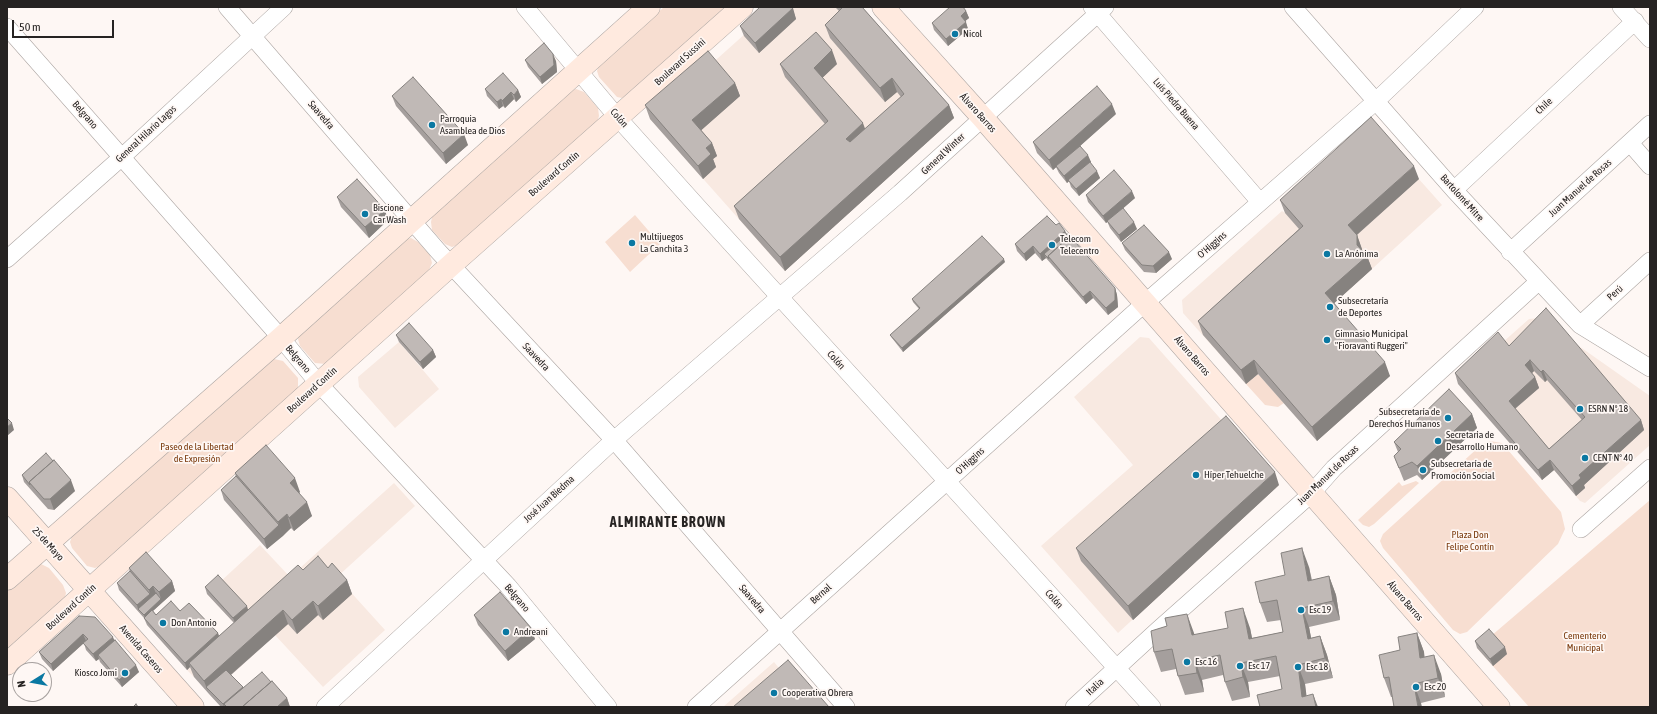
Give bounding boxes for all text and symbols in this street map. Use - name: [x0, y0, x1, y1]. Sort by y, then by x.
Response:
- scale bar: [14, 12, 116, 38]
- text: 50 m: [19, 20, 41, 34]
- place label: Nicol: [963, 28, 982, 40]
- marker: Nicol: [950, 29, 960, 39]
- street label: Boulevard Sussini: [652, 36, 708, 88]
- street label: Luis Piedra Buena: [1150, 76, 1202, 132]
- street label: Álvaro Barros: [957, 91, 999, 135]
- street label: Chile: [1533, 95, 1555, 117]
- street label: Saavedra: [305, 98, 337, 132]
- street label: Belgrano: [70, 99, 100, 131]
- street label: General Hilario Lagos: [113, 103, 179, 165]
- street label: Colón: [607, 106, 631, 130]
- place label: Parroquia Asamblea de Dios: [440, 113, 505, 136]
- marker: Parroquia Asamblea de Dios: [427, 120, 437, 130]
- street label: General Winter: [919, 131, 967, 177]
- street label: Boulevard Contín: [526, 149, 582, 199]
- street label: Juan Manuel de Rosas: [1546, 157, 1614, 219]
- street label: Bartolomé Mitre: [1438, 172, 1486, 224]
- place label: Biscione Car Wash: [373, 202, 406, 226]
- marker: Biscione Car Wash: [360, 209, 370, 219]
- street label: O'Higgins: [1195, 229, 1229, 261]
- place label: Multijuegos La Canchita 3: [640, 231, 688, 254]
- place label: Telecom Telecentro: [1060, 233, 1099, 256]
- marker: Multijuegos La Canchita 3: [627, 238, 637, 248]
- marker: Telecom Telecentro: [1047, 240, 1057, 250]
- place label: La Anónima: [1335, 248, 1378, 260]
- marker: La Anónima: [1322, 249, 1332, 259]
- street label: Perú: [1605, 283, 1625, 303]
- place label: Subsecretaría de Deportes: [1338, 295, 1388, 318]
- marker: Subsecretaría de Deportes: [1325, 302, 1335, 312]
- place label: Gimnasio Municipal "Fioravanti Ruggeri": [1335, 328, 1408, 352]
- street label: Álvaro Barros: [1172, 334, 1212, 378]
- marker: Gimnasio Municipal "Fioravanti Ruggeri": [1322, 335, 1332, 345]
- street label: Saavedra: [520, 340, 552, 374]
- street label: Belgrano: [283, 342, 313, 376]
- street label: Colón: [824, 348, 848, 372]
- street label: Boulevard Contín: [285, 364, 339, 416]
- place label: ESRN N° 18: [1588, 403, 1628, 415]
- marker: ESRN N° 18: [1575, 404, 1585, 414]
- place label: Subsecretaría de Derechos Humanos: [1369, 406, 1440, 430]
- marker: Subsecretaría de Derechos Humanos: [1443, 413, 1453, 423]
- place label: Secretaría de Desarrollo Humano: [1446, 429, 1518, 452]
- marker: Secretaría de Desarrollo Humano: [1433, 436, 1443, 446]
- park label: Paseo de la Libertad de Expresión: [160, 441, 234, 464]
- street label: Juan Manuel de Rosas: [1295, 443, 1361, 507]
- street label: O'Higgins: [953, 445, 987, 477]
- place label: CENT N° 40: [1593, 452, 1633, 464]
- marker: CENT N° 40: [1580, 453, 1590, 463]
- place label: Subsecretaría de Promoción Social: [1431, 458, 1495, 482]
- marker: Subsecretaría de Promoción Social: [1418, 465, 1428, 475]
- place label: Híper Tehuelche: [1204, 469, 1264, 481]
- marker: Híper Tehuelche: [1191, 470, 1201, 480]
- street label: José Juan Biedma: [521, 473, 577, 525]
- district label: ALMIRANTE BROWN: [610, 515, 726, 531]
- street label: 25 de Mayo: [30, 525, 66, 563]
- park label: Plaza Don Felipe Contín: [1446, 529, 1494, 552]
- street label: Álvaro Barros: [1385, 579, 1425, 623]
- street label: Boulevard Contín: [44, 581, 98, 633]
- street label: Belgrano: [502, 581, 532, 615]
- street label: Bernal: [808, 581, 834, 607]
- street label: Saavedra: [736, 582, 768, 616]
- street label: Colón: [1042, 587, 1066, 611]
- place label: Esc 19: [1309, 604, 1331, 616]
- marker: Esc 19: [1296, 605, 1306, 615]
- place label: Don Antonio: [171, 617, 217, 629]
- marker: Don Antonio: [158, 618, 168, 628]
- street label: Avenida Caseros: [117, 623, 165, 675]
- place label: Andreani: [514, 626, 548, 638]
- marker: Andreani: [501, 627, 511, 637]
- park label: Cementerio Municipal: [1564, 630, 1606, 654]
- place label: Esc 16: [1195, 656, 1217, 668]
- marker: Esc 16: [1182, 657, 1192, 667]
- place label: Esc 17: [1248, 660, 1270, 672]
- marker: Esc 17: [1235, 661, 1245, 671]
- place label: Esc 18: [1306, 661, 1328, 673]
- north arrow: [12, 662, 52, 702]
- marker: Esc 18: [1293, 662, 1303, 672]
- place label: Kiosco Jomi: [74, 667, 117, 679]
- marker: Kiosco Jomi: [120, 668, 130, 678]
- street label: Italia: [1084, 676, 1106, 698]
- text: N: [15, 680, 28, 688]
- place label: Esc 20: [1424, 681, 1446, 693]
- marker: Esc 20: [1411, 682, 1421, 692]
- place label: Cooperativa Obrera: [782, 687, 853, 699]
- marker: Cooperativa Obrera: [769, 688, 779, 698]

